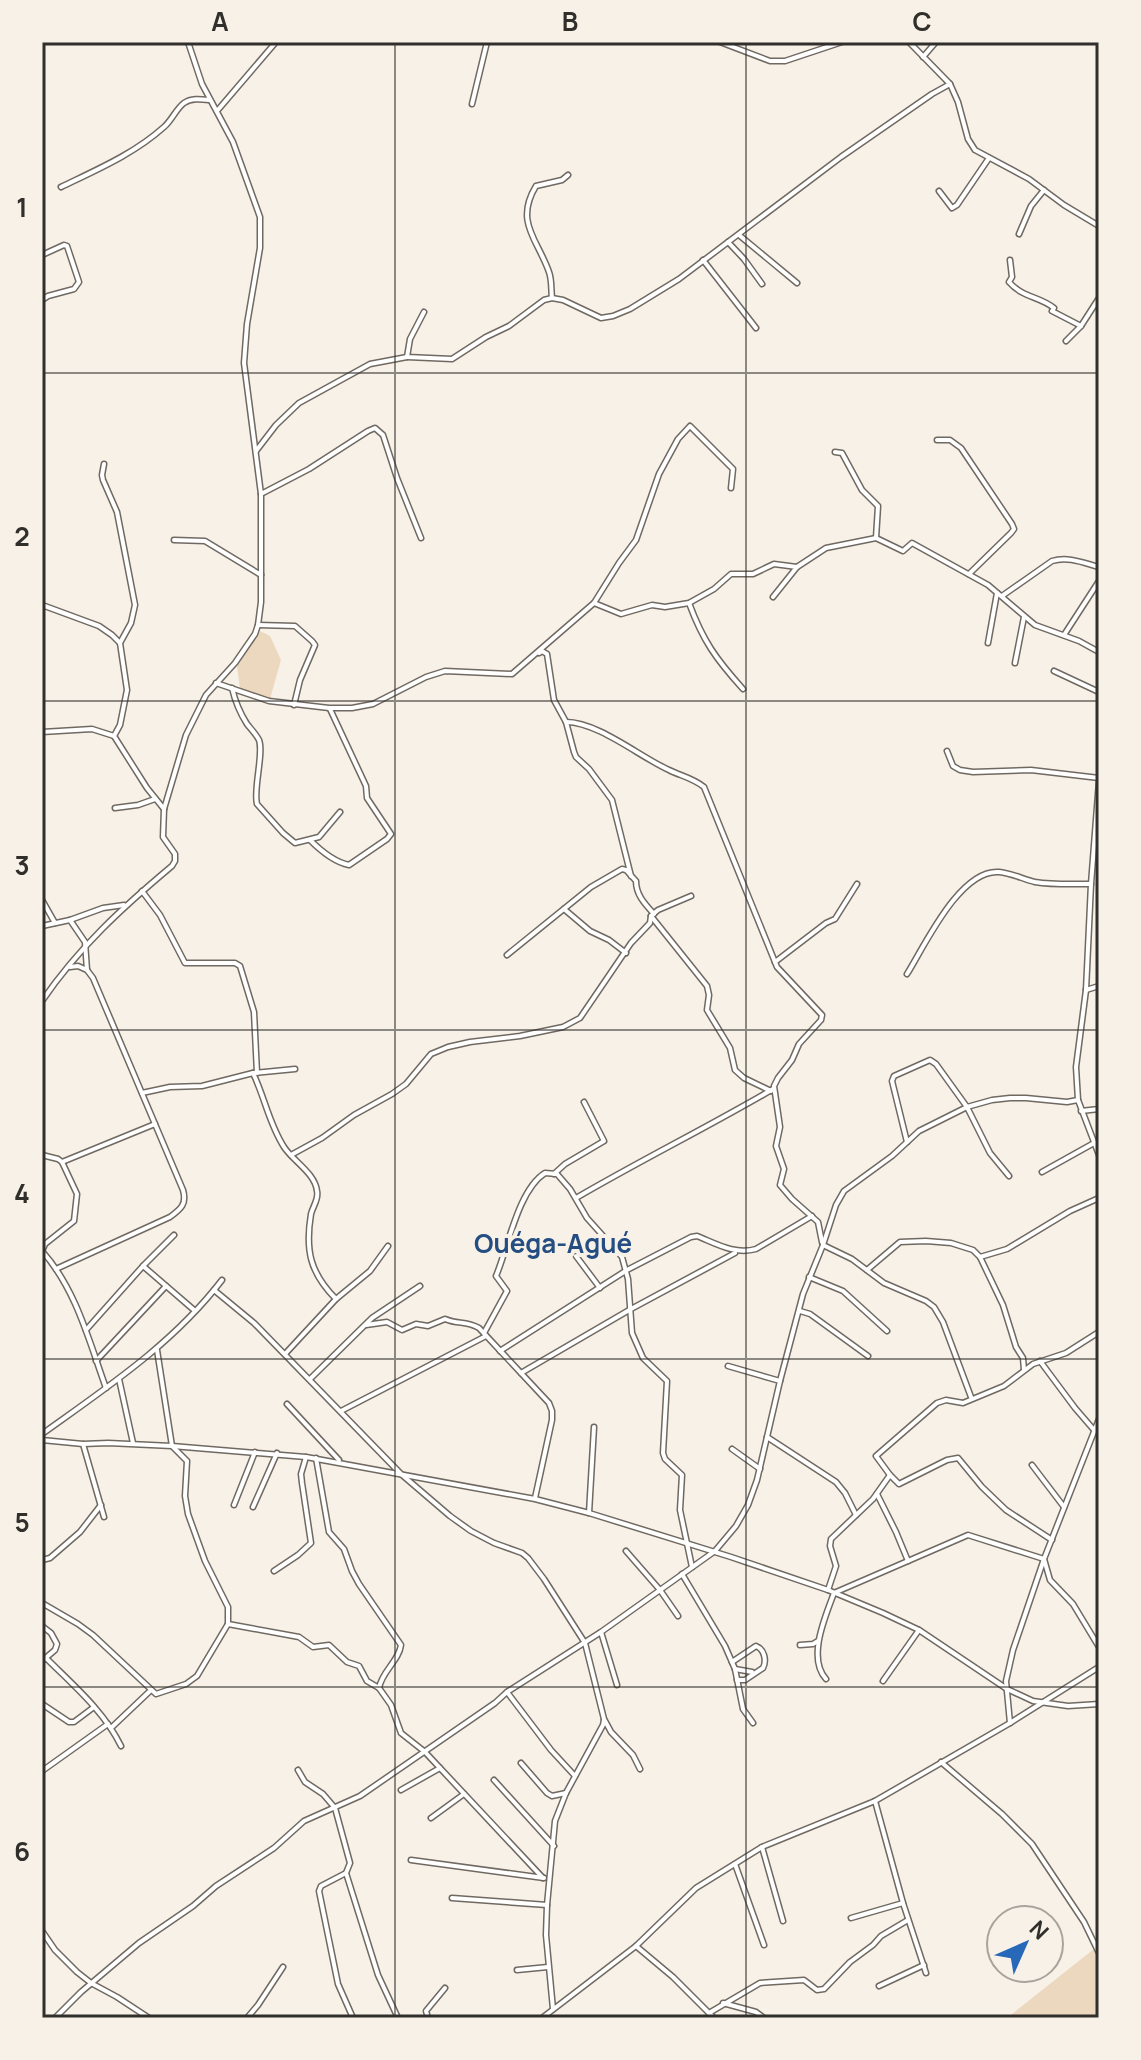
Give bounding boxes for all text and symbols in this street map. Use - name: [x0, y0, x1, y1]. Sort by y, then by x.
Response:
- text: A: [211, 3, 229, 39]
- text: B: [562, 3, 578, 39]
- text: C: [912, 3, 932, 39]
- text: 1: [16, 189, 28, 225]
- text: 2: [14, 518, 30, 554]
- text: 3: [14, 847, 30, 883]
- text: 4: [14, 1175, 30, 1211]
- district label: Ouéga-Agué: [474, 1225, 632, 1261]
- text: 5: [14, 1504, 30, 1540]
- text: 6: [14, 1833, 30, 1869]
- north arrow: [985, 1904, 1065, 1984]
- text: N: [1023, 1914, 1055, 1946]

